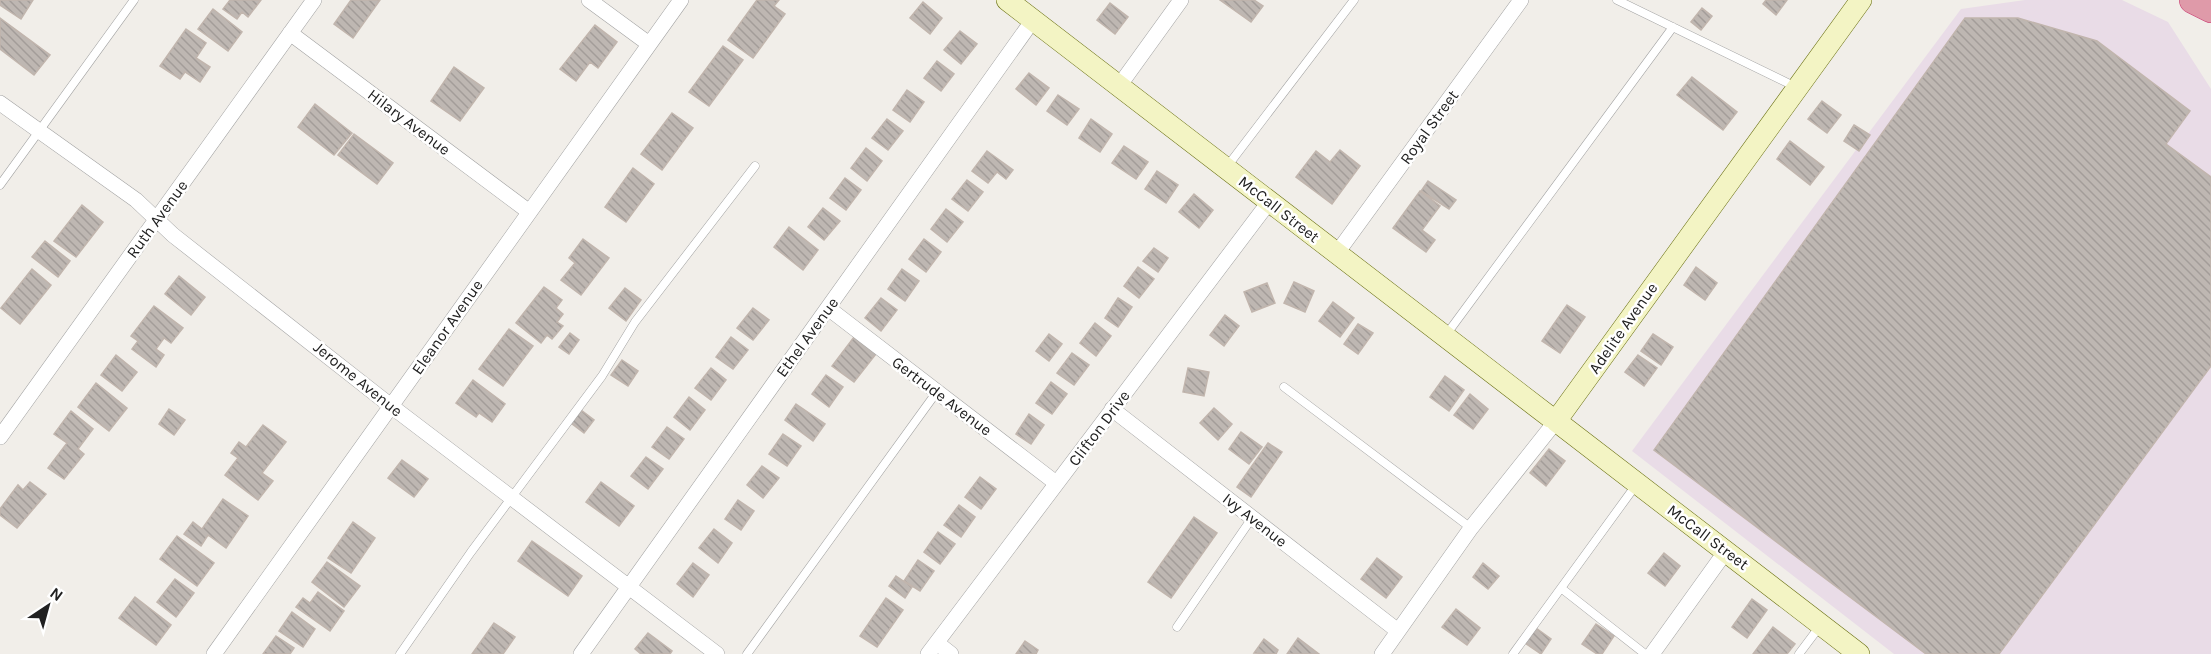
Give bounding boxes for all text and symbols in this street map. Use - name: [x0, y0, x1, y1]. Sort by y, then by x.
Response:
- street label: Hilary Avenue: [364, 85, 454, 159]
- street label: Royal Street: [1396, 86, 1462, 168]
- street label: McCall Street: [1235, 172, 1323, 246]
- street label: Ruth Avenue: [122, 176, 192, 262]
- street label: Eleanor Avenue: [407, 276, 487, 378]
- street label: Adelite Avenue: [1585, 279, 1661, 377]
- street label: Ethel Avenue: [772, 293, 842, 381]
- street label: Jerome Avenue: [310, 337, 406, 421]
- street label: Gertrude Avenue: [888, 352, 996, 440]
- street label: Clifton Drive: [1064, 386, 1134, 470]
- street label: Ivy Avenue: [1219, 489, 1291, 551]
- street label: McCall Street: [1664, 500, 1752, 574]
- north arrow: [18, 576, 78, 636]
- text: N: [46, 583, 67, 605]

